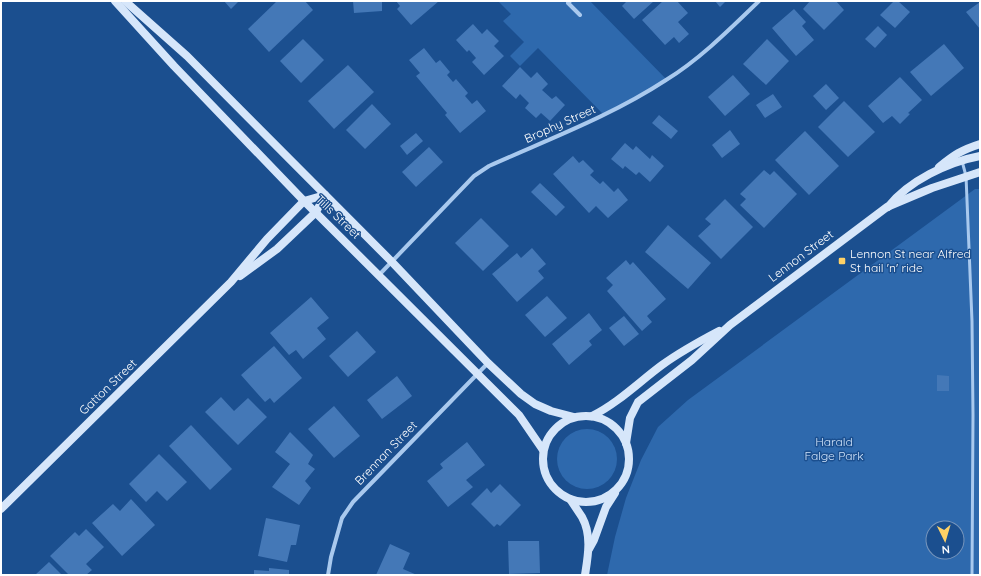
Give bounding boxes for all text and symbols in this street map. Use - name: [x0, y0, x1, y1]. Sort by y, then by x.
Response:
- street label: Brophy Street: [522, 101, 598, 146]
- street label: Tills Street: [313, 191, 364, 242]
- street label: Lennon Street: [765, 226, 836, 285]
- place label: Lennon St near Alfred St hail 'n' ride: [850, 246, 971, 275]
- marker: Lennon St near Alfred St hail 'n' ride: [837, 256, 847, 266]
- street label: Gatton Street: [76, 355, 140, 418]
- street label: Brennan Street: [351, 418, 420, 488]
- park label: Harald Falge Park: [804, 434, 864, 463]
- north arrow: [925, 520, 965, 560]
- text: N: [941, 543, 951, 557]

